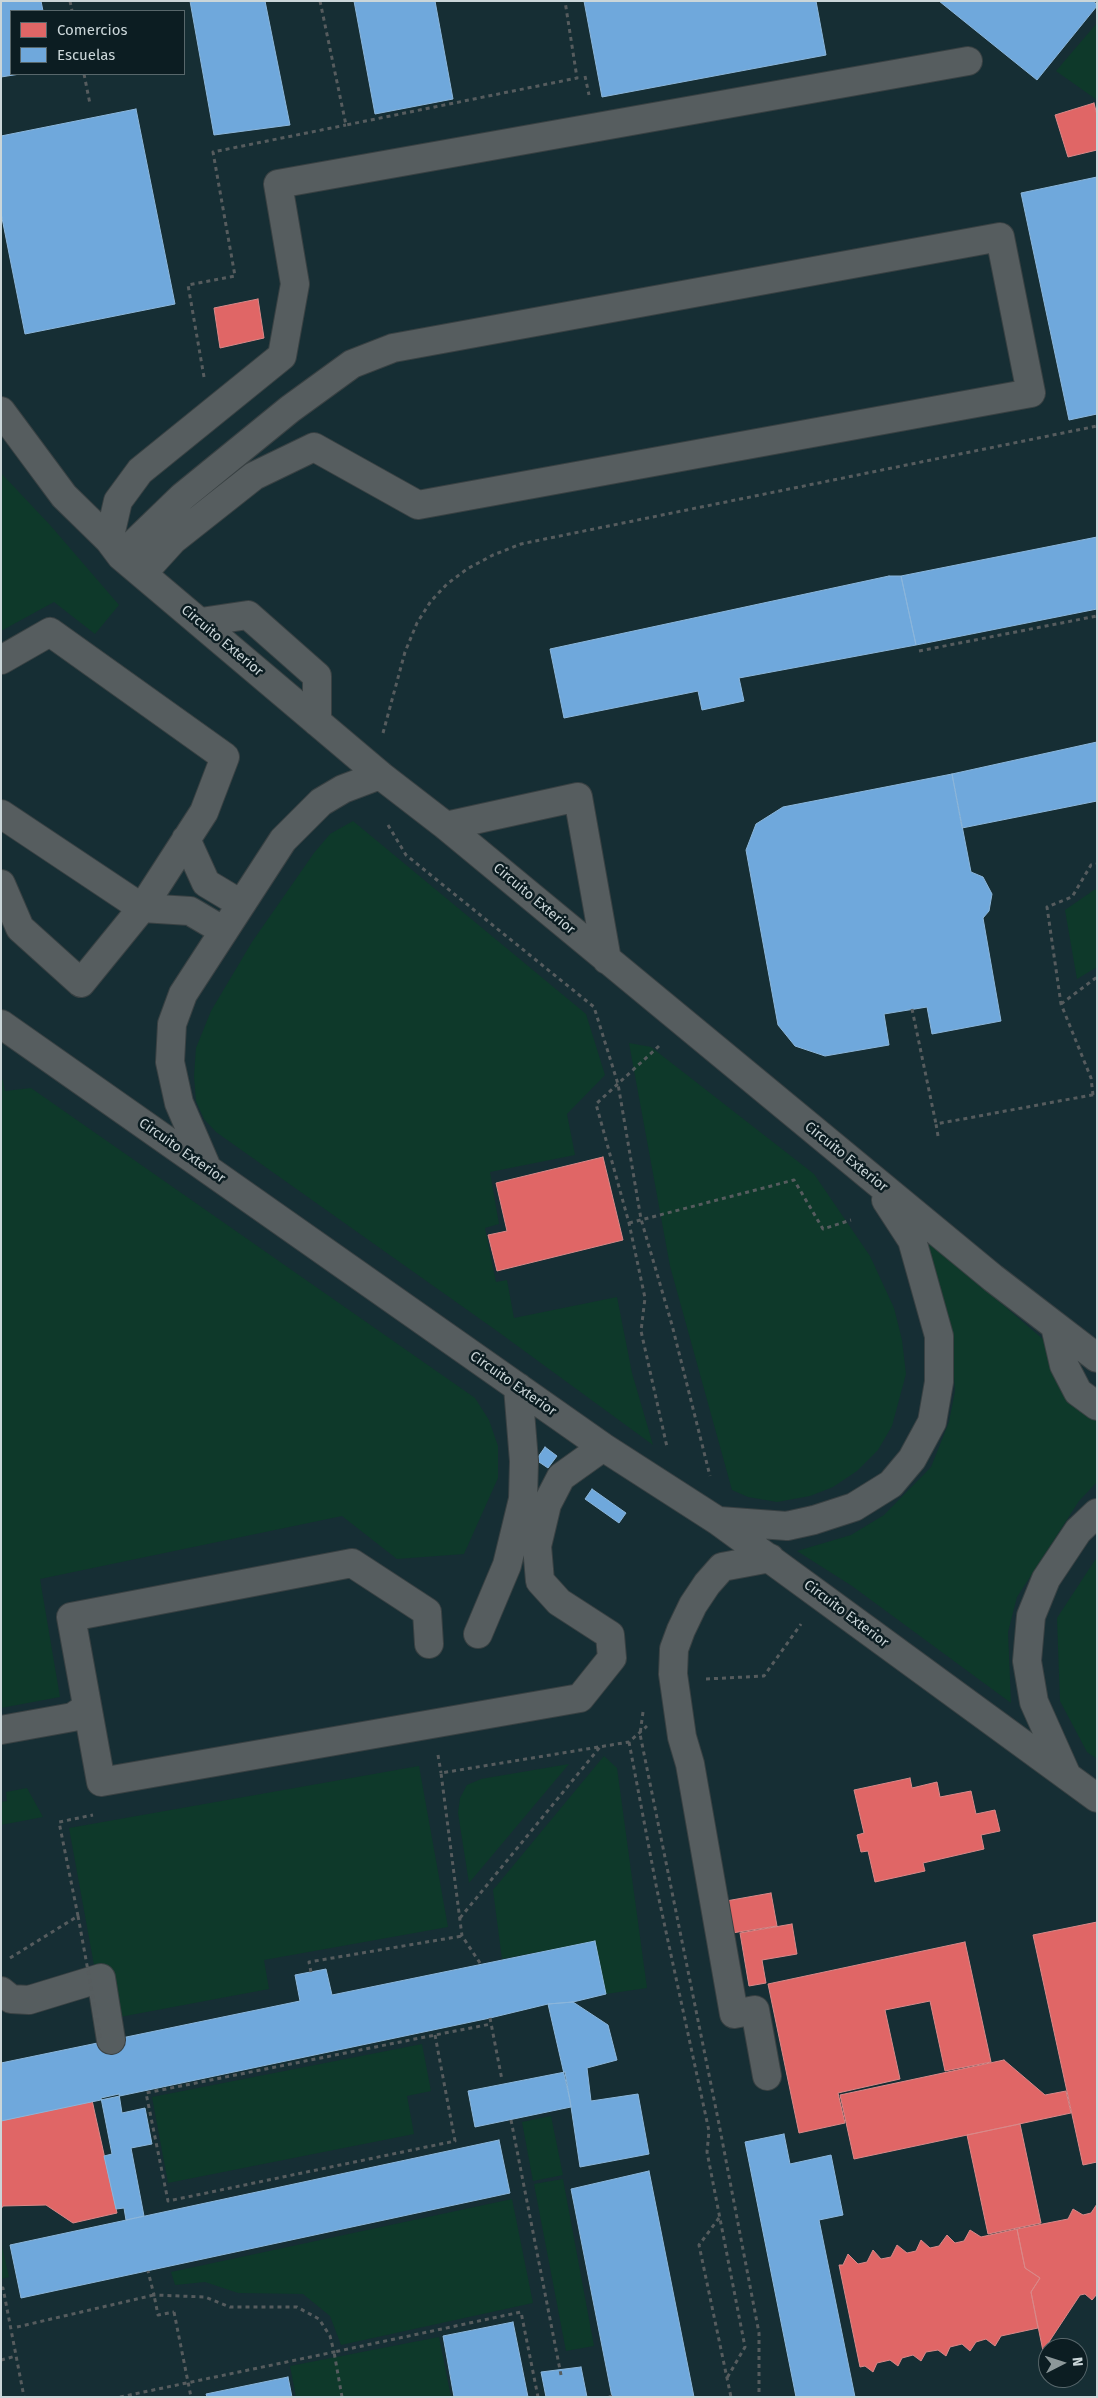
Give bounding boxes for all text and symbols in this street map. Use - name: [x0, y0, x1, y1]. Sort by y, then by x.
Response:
- legend: [10, 10, 185, 75]
- text: Comercios: [57, 21, 127, 39]
- text: Escuelas: [57, 46, 115, 64]
- street label: Circuito Exterior: [178, 602, 266, 680]
- street label: Circuito Exterior: [490, 860, 578, 938]
- street label: Circuito Exterior: [135, 1115, 229, 1187]
- street label: Circuito Exterior: [801, 1118, 891, 1196]
- street label: Circuito Exterior: [466, 1348, 560, 1420]
- street label: Circuito Exterior: [800, 1577, 892, 1651]
- north arrow: [1038, 2338, 1088, 2388]
- text: N: [1069, 2356, 1086, 2367]

